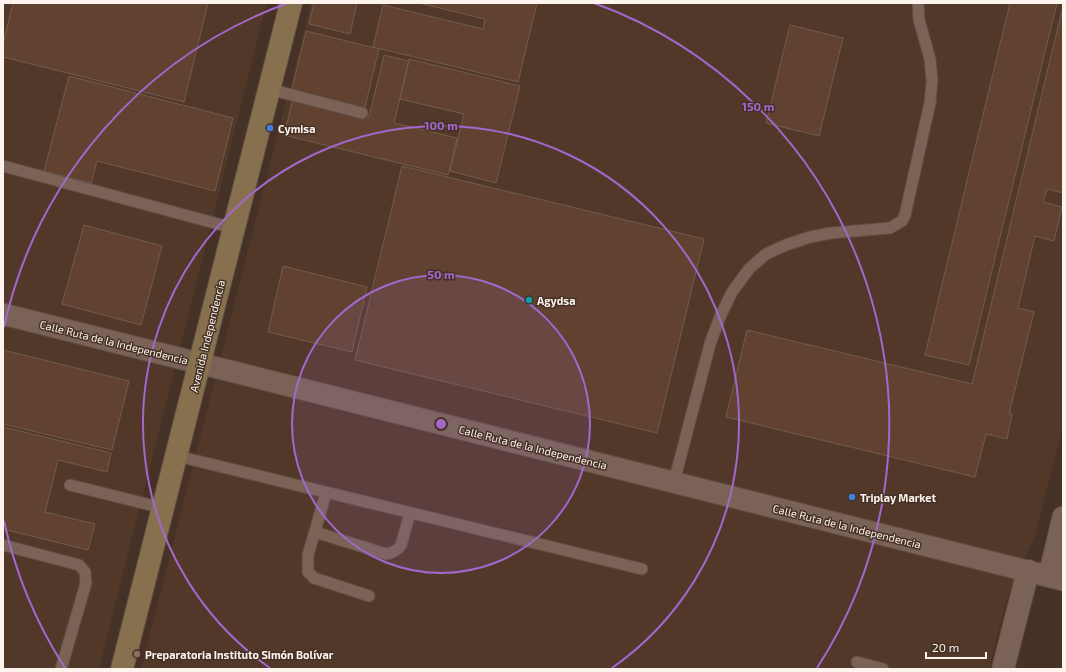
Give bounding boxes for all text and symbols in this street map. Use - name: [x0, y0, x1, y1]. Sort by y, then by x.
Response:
- text: 150 m: [742, 99, 774, 113]
- text: 100 m: [424, 118, 458, 132]
- place label: Cymisa: [278, 122, 315, 136]
- marker: Cymisa: [265, 123, 275, 133]
- text: 50 m: [427, 267, 455, 281]
- street label: Avenida Independencia: [187, 279, 227, 393]
- place label: Agydsa: [537, 294, 575, 308]
- marker: Agydsa: [524, 295, 534, 305]
- street label: Calle Ruta de la Independencia: [39, 317, 189, 367]
- centre of rings: [434, 417, 448, 431]
- street label: Calle Ruta de la Independencia: [458, 422, 608, 472]
- place label: Triplay Market: [860, 491, 936, 505]
- marker: Triplay Market: [847, 492, 857, 502]
- street label: Calle Ruta de la Independencia: [772, 501, 922, 551]
- scale bar: [926, 634, 986, 660]
- text: 20 m: [932, 640, 959, 654]
- place label: Preparatoria Instituto Simón Bolívar: [145, 648, 334, 661]
- marker: Preparatoria Instituto Simón Bolívar: [132, 649, 142, 659]

